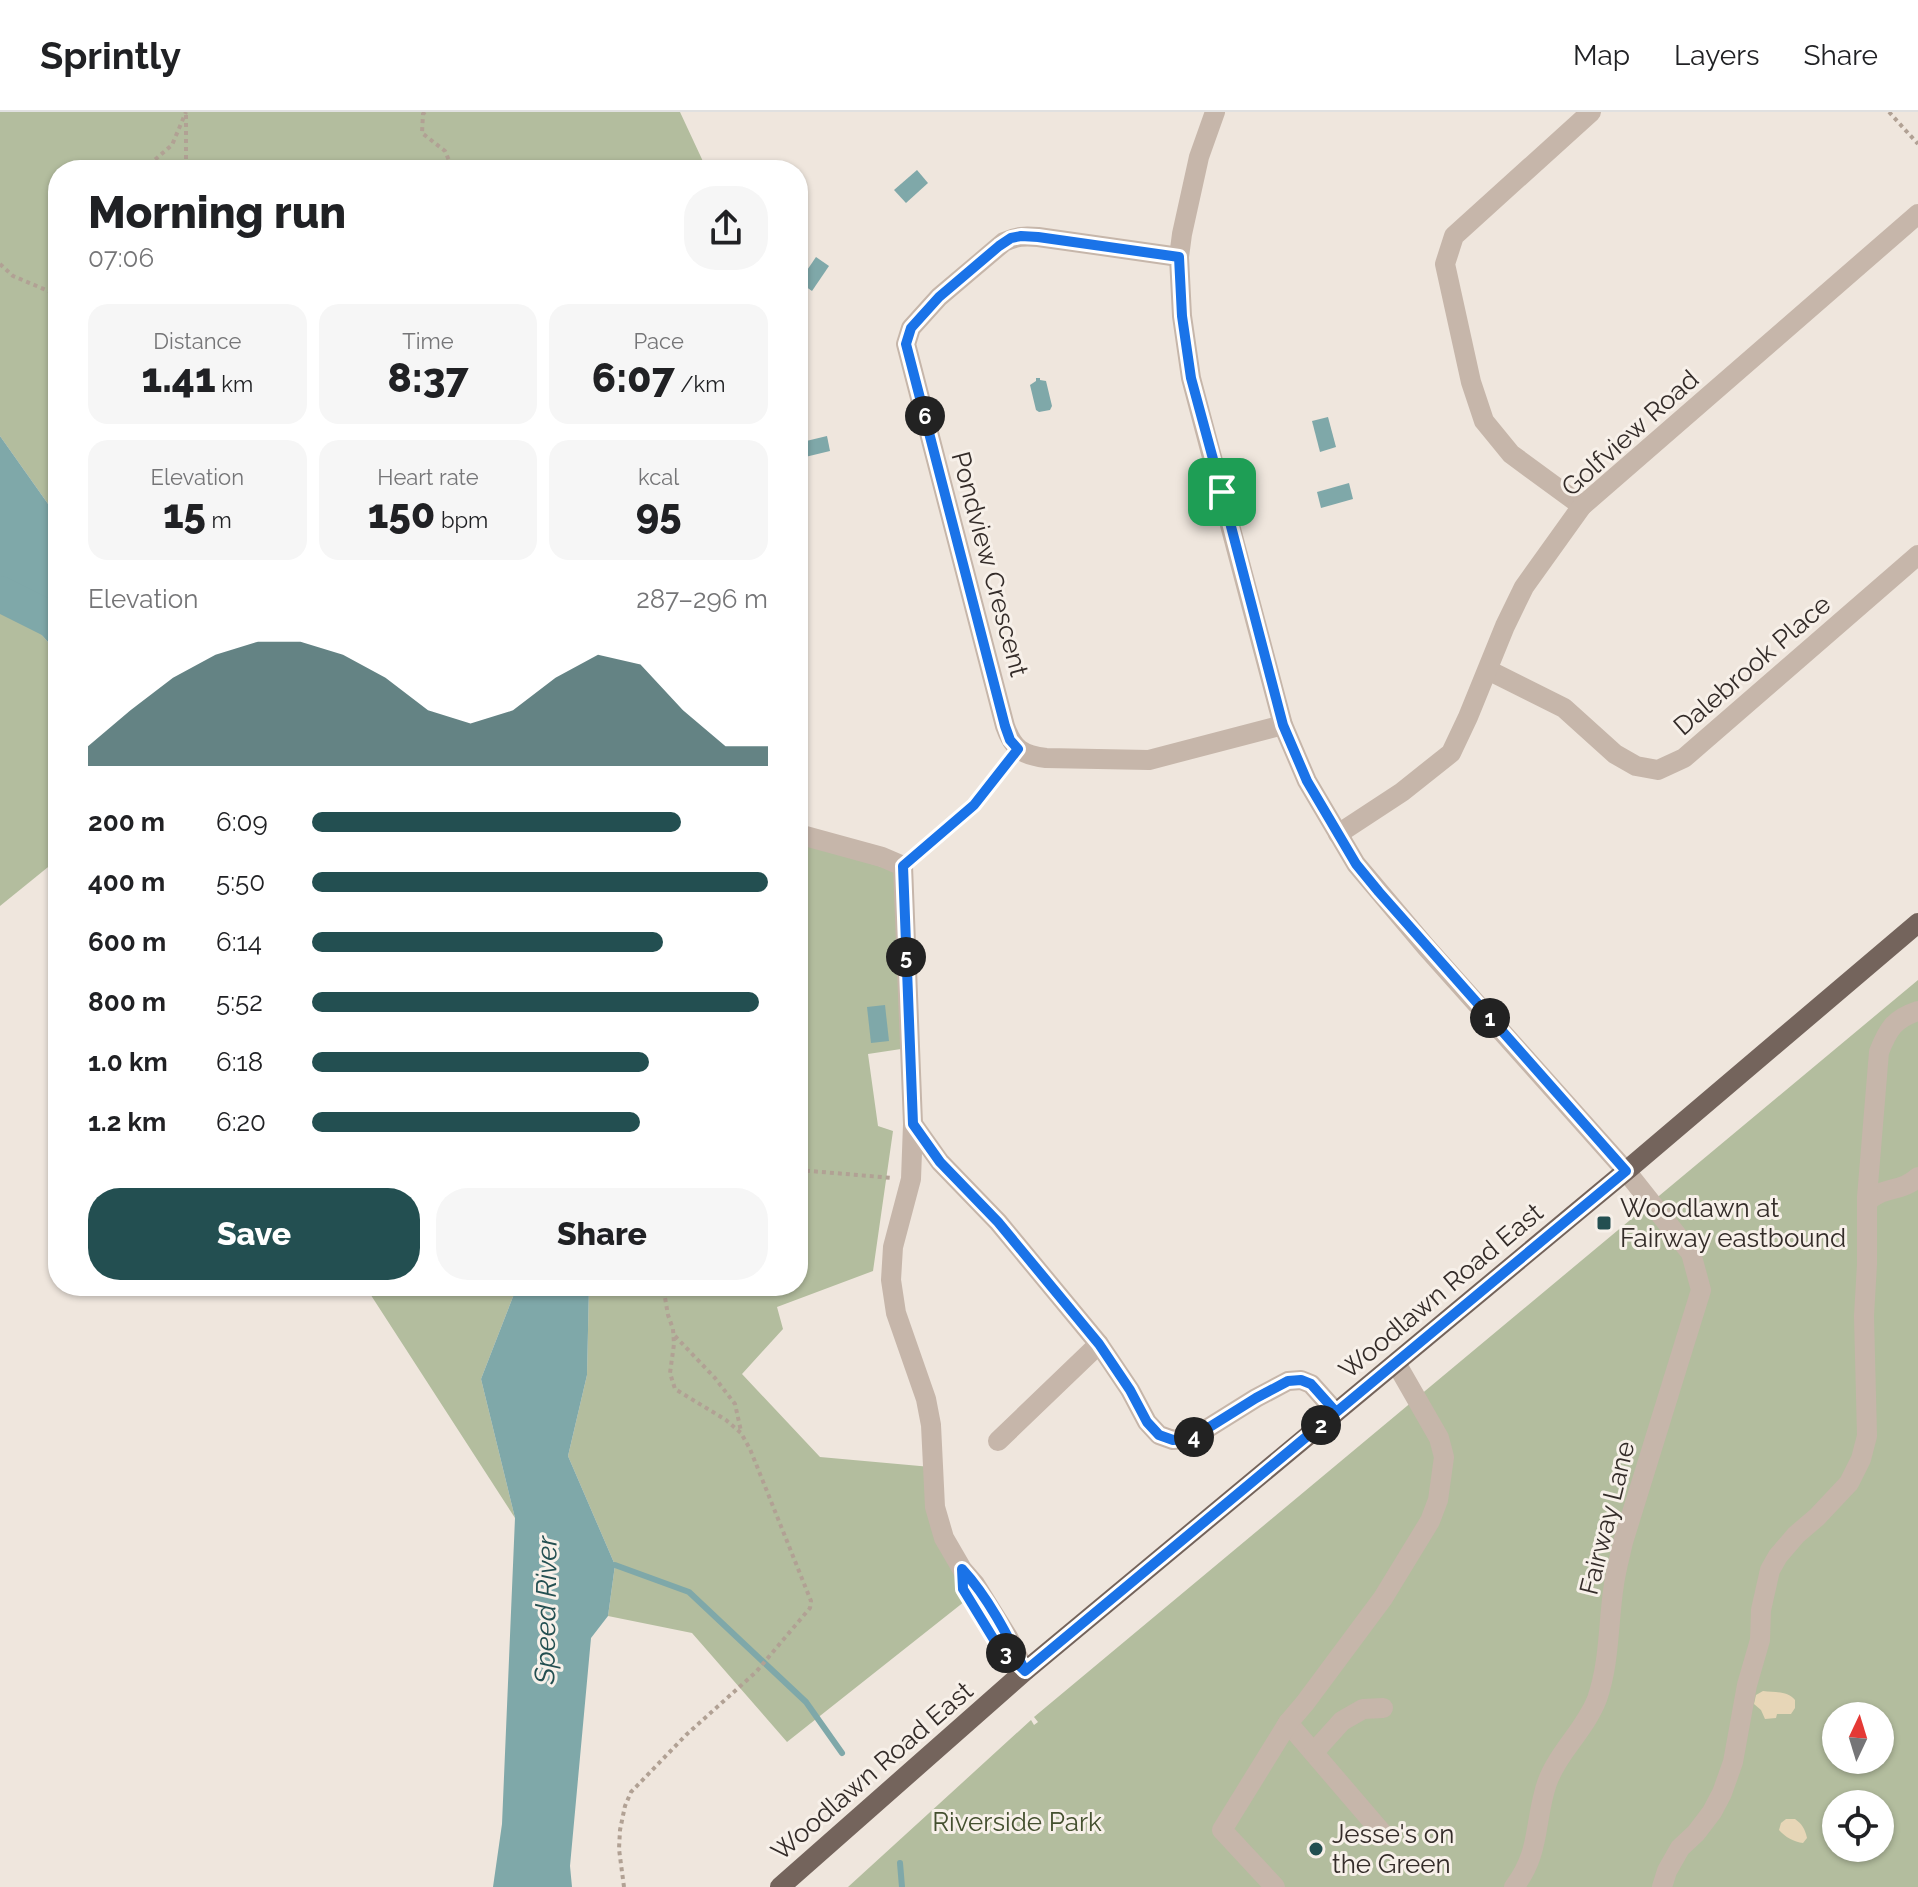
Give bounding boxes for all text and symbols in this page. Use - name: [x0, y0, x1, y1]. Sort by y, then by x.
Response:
- text: Sprintly: [40, 33, 181, 78]
- text: Map: [1573, 39, 1630, 72]
- text: Layers: [1674, 39, 1760, 72]
- text: Share: [1804, 39, 1878, 72]
- button: share: [684, 186, 768, 270]
- text: Morning run: [88, 187, 346, 238]
- text: 07:06: [88, 243, 154, 273]
- text: Distance: [153, 328, 241, 354]
- text: Time: [402, 328, 454, 354]
- text: Pace: [633, 328, 684, 354]
- text: 1.41: [142, 354, 216, 401]
- text: 8:37: [387, 354, 469, 401]
- text: 6:07: [592, 354, 675, 401]
- street label: Golfview Road: [1555, 364, 1705, 502]
- text: km: [216, 371, 253, 397]
- text: /km: [675, 371, 726, 397]
- pin: 6: [905, 396, 945, 436]
- text: 6: [918, 403, 932, 429]
- street label: Pondview Crescent: [946, 448, 1035, 680]
- pin: [1188, 458, 1256, 526]
- text: Elevation: [151, 464, 244, 490]
- text: Heart rate: [377, 464, 479, 490]
- text: kcal: [638, 464, 679, 490]
- icon: arrive: [1200, 470, 1244, 514]
- text: 15: [163, 490, 206, 537]
- text: 150: [368, 490, 435, 537]
- text: 95: [636, 490, 682, 537]
- text: m: [206, 507, 232, 533]
- text: bpm: [435, 507, 488, 533]
- text: Elevation: [88, 584, 198, 614]
- text: 287–296 m: [636, 584, 768, 614]
- street label: Dalebrook Place: [1667, 589, 1837, 741]
- text: 200 m: [88, 807, 165, 837]
- text: 6:09: [216, 807, 268, 837]
- text: 400 m: [88, 867, 165, 897]
- text: 5:50: [216, 867, 265, 897]
- text: 600 m: [88, 927, 166, 957]
- text: 6:14: [216, 927, 262, 957]
- pin: 5: [886, 937, 926, 977]
- text: 5: [900, 944, 912, 970]
- text: 800 m: [88, 987, 166, 1017]
- text: 5:52: [216, 987, 263, 1017]
- pin: 1: [1470, 998, 1510, 1038]
- text: 1: [1485, 1005, 1495, 1031]
- text: 1.0 km: [88, 1047, 168, 1077]
- text: 6:18: [216, 1047, 263, 1077]
- text: 1.2 km: [88, 1107, 166, 1137]
- text: 6:20: [216, 1107, 266, 1137]
- button: Save: [88, 1188, 420, 1280]
- button: Share: [436, 1188, 768, 1280]
- place label: Woodlawn at Fairway eastbound: [1620, 1193, 1846, 1253]
- street label: Woodlawn Road East: [1333, 1197, 1549, 1385]
- marker: Woodlawn at Fairway eastbound: [1595, 1214, 1613, 1232]
- pin: 2: [1301, 1405, 1341, 1445]
- text: 2: [1315, 1412, 1327, 1438]
- pin: 4: [1174, 1417, 1214, 1457]
- text: 4: [1188, 1424, 1200, 1450]
- street label: Fairway Lane: [1573, 1438, 1641, 1598]
- water label: Speed River: [528, 1534, 564, 1685]
- pin: 3: [986, 1633, 1026, 1673]
- text: 3: [1000, 1640, 1012, 1666]
- street label: Woodlawn Road East: [765, 1675, 979, 1866]
- north arrow: [1822, 1702, 1894, 1774]
- map controls: [1822, 1702, 1894, 1862]
- button: locate: [1822, 1790, 1894, 1862]
- park label: Riverside Park: [932, 1807, 1102, 1837]
- place label: Jesse's on the Green: [1332, 1819, 1454, 1879]
- marker: Jesse's on the Green: [1307, 1840, 1325, 1858]

